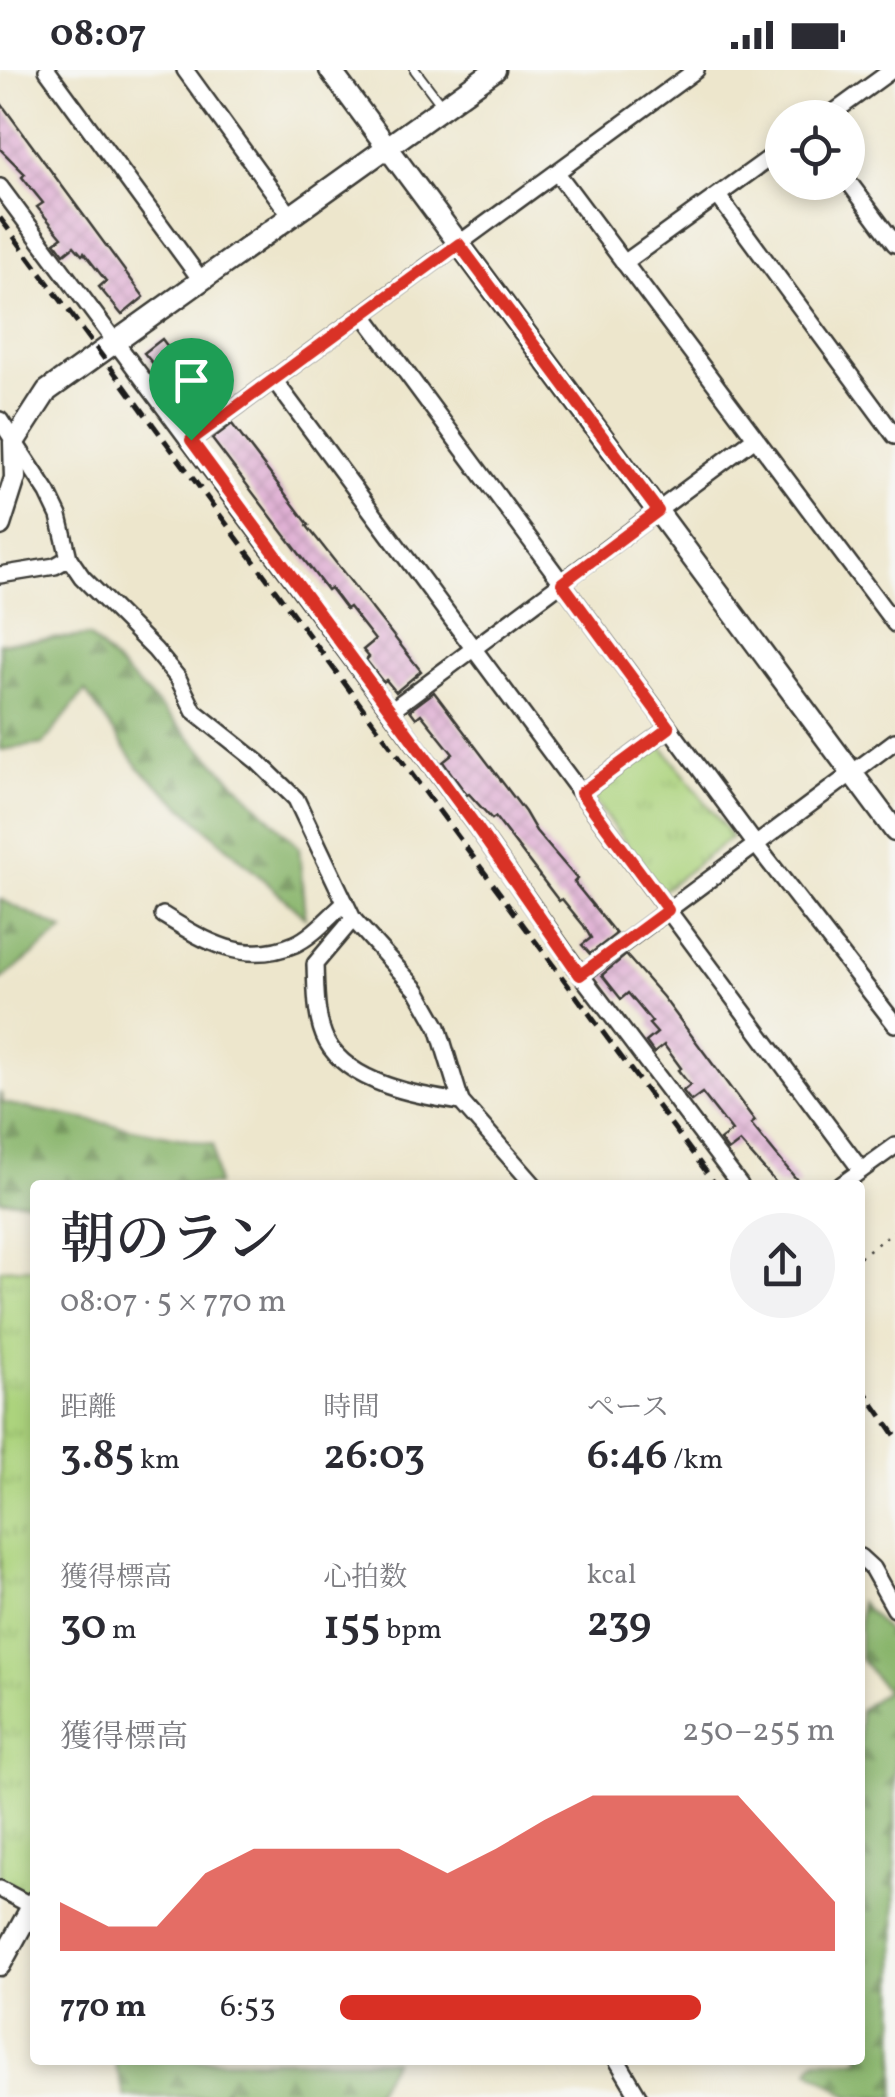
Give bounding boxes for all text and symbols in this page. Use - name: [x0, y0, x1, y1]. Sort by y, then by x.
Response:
- text: 08:07: [50, 9, 146, 62]
- map controls: [765, 100, 865, 200]
- button: locate: [765, 100, 865, 200]
- pin: [149, 338, 234, 441]
- icon: arrive: [164, 353, 219, 408]
- text: 朝のラン: [60, 1205, 280, 1281]
- button: share: [730, 1213, 835, 1318]
- text: 08:07 · 5 × 770 m: [60, 1281, 286, 1325]
- text: 距離: [60, 1389, 116, 1428]
- text: 時間: [323, 1389, 379, 1428]
- text: ペース: [587, 1389, 669, 1428]
- text: 3.85: [60, 1428, 134, 1487]
- text: 26:03: [323, 1428, 425, 1487]
- text: 6:46: [587, 1428, 668, 1487]
- text: km: [134, 1441, 180, 1480]
- text: /km: [668, 1441, 723, 1480]
- text: kcal: [587, 1556, 636, 1595]
- text: 獲得標高: [60, 1559, 172, 1598]
- text: 心拍数: [323, 1559, 407, 1598]
- text: 239: [587, 1595, 651, 1654]
- text: 30: [60, 1598, 106, 1657]
- text: 155: [323, 1598, 380, 1657]
- text: m: [106, 1611, 137, 1650]
- text: bpm: [380, 1611, 442, 1650]
- text: 250–255 m: [682, 1710, 835, 1754]
- text: 獲得標高: [60, 1717, 188, 1761]
- text: 770 m: [60, 1986, 147, 2030]
- text: 6:53: [220, 1986, 276, 2030]

